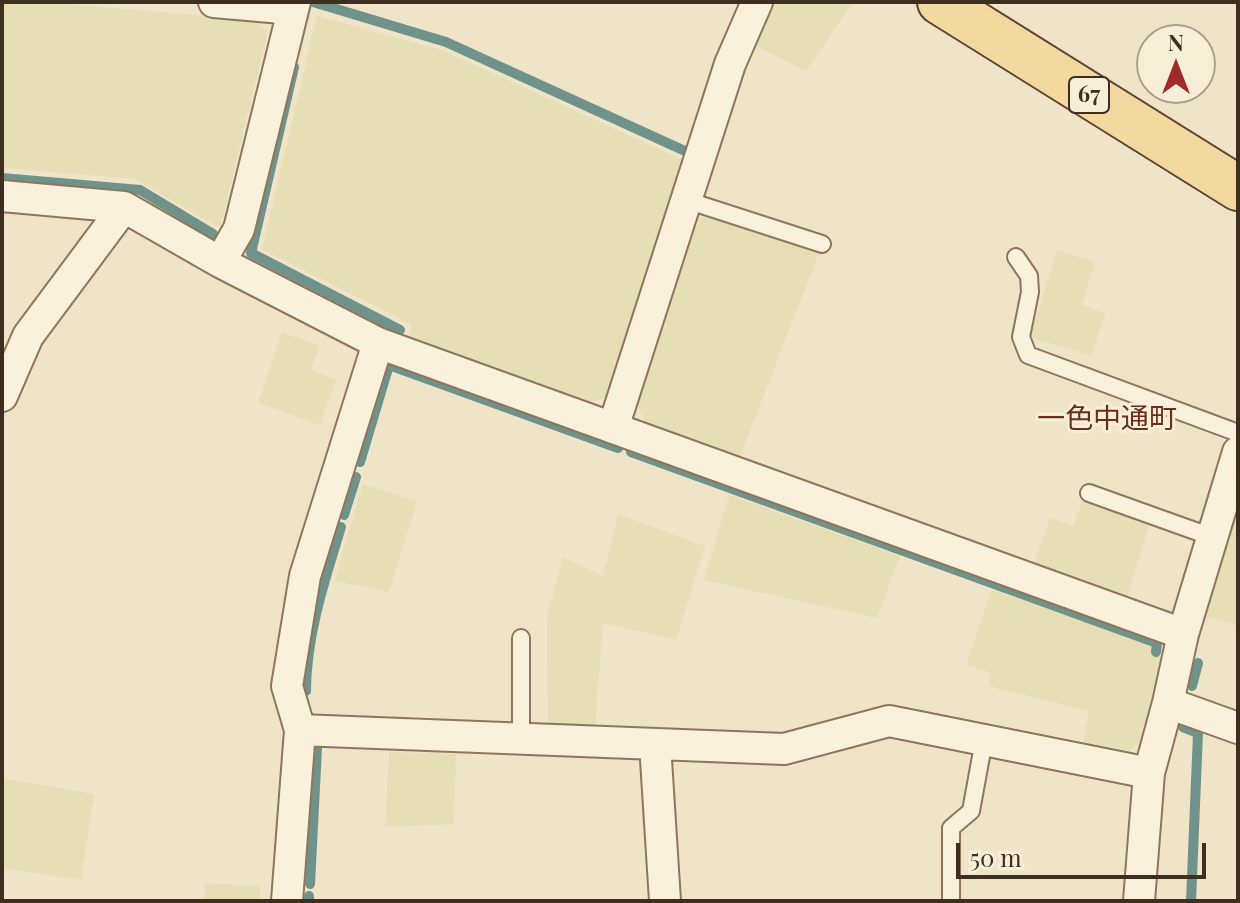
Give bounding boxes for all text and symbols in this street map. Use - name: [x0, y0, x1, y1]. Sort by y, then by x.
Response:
- north arrow: [1136, 24, 1216, 104]
- text: N: [1168, 27, 1184, 57]
- road number: 67: [1069, 77, 1109, 113]
- district label: 一色中通町: [1037, 402, 1177, 436]
- scale bar: [960, 827, 1210, 877]
- text: 50 m: [970, 841, 1022, 873]

